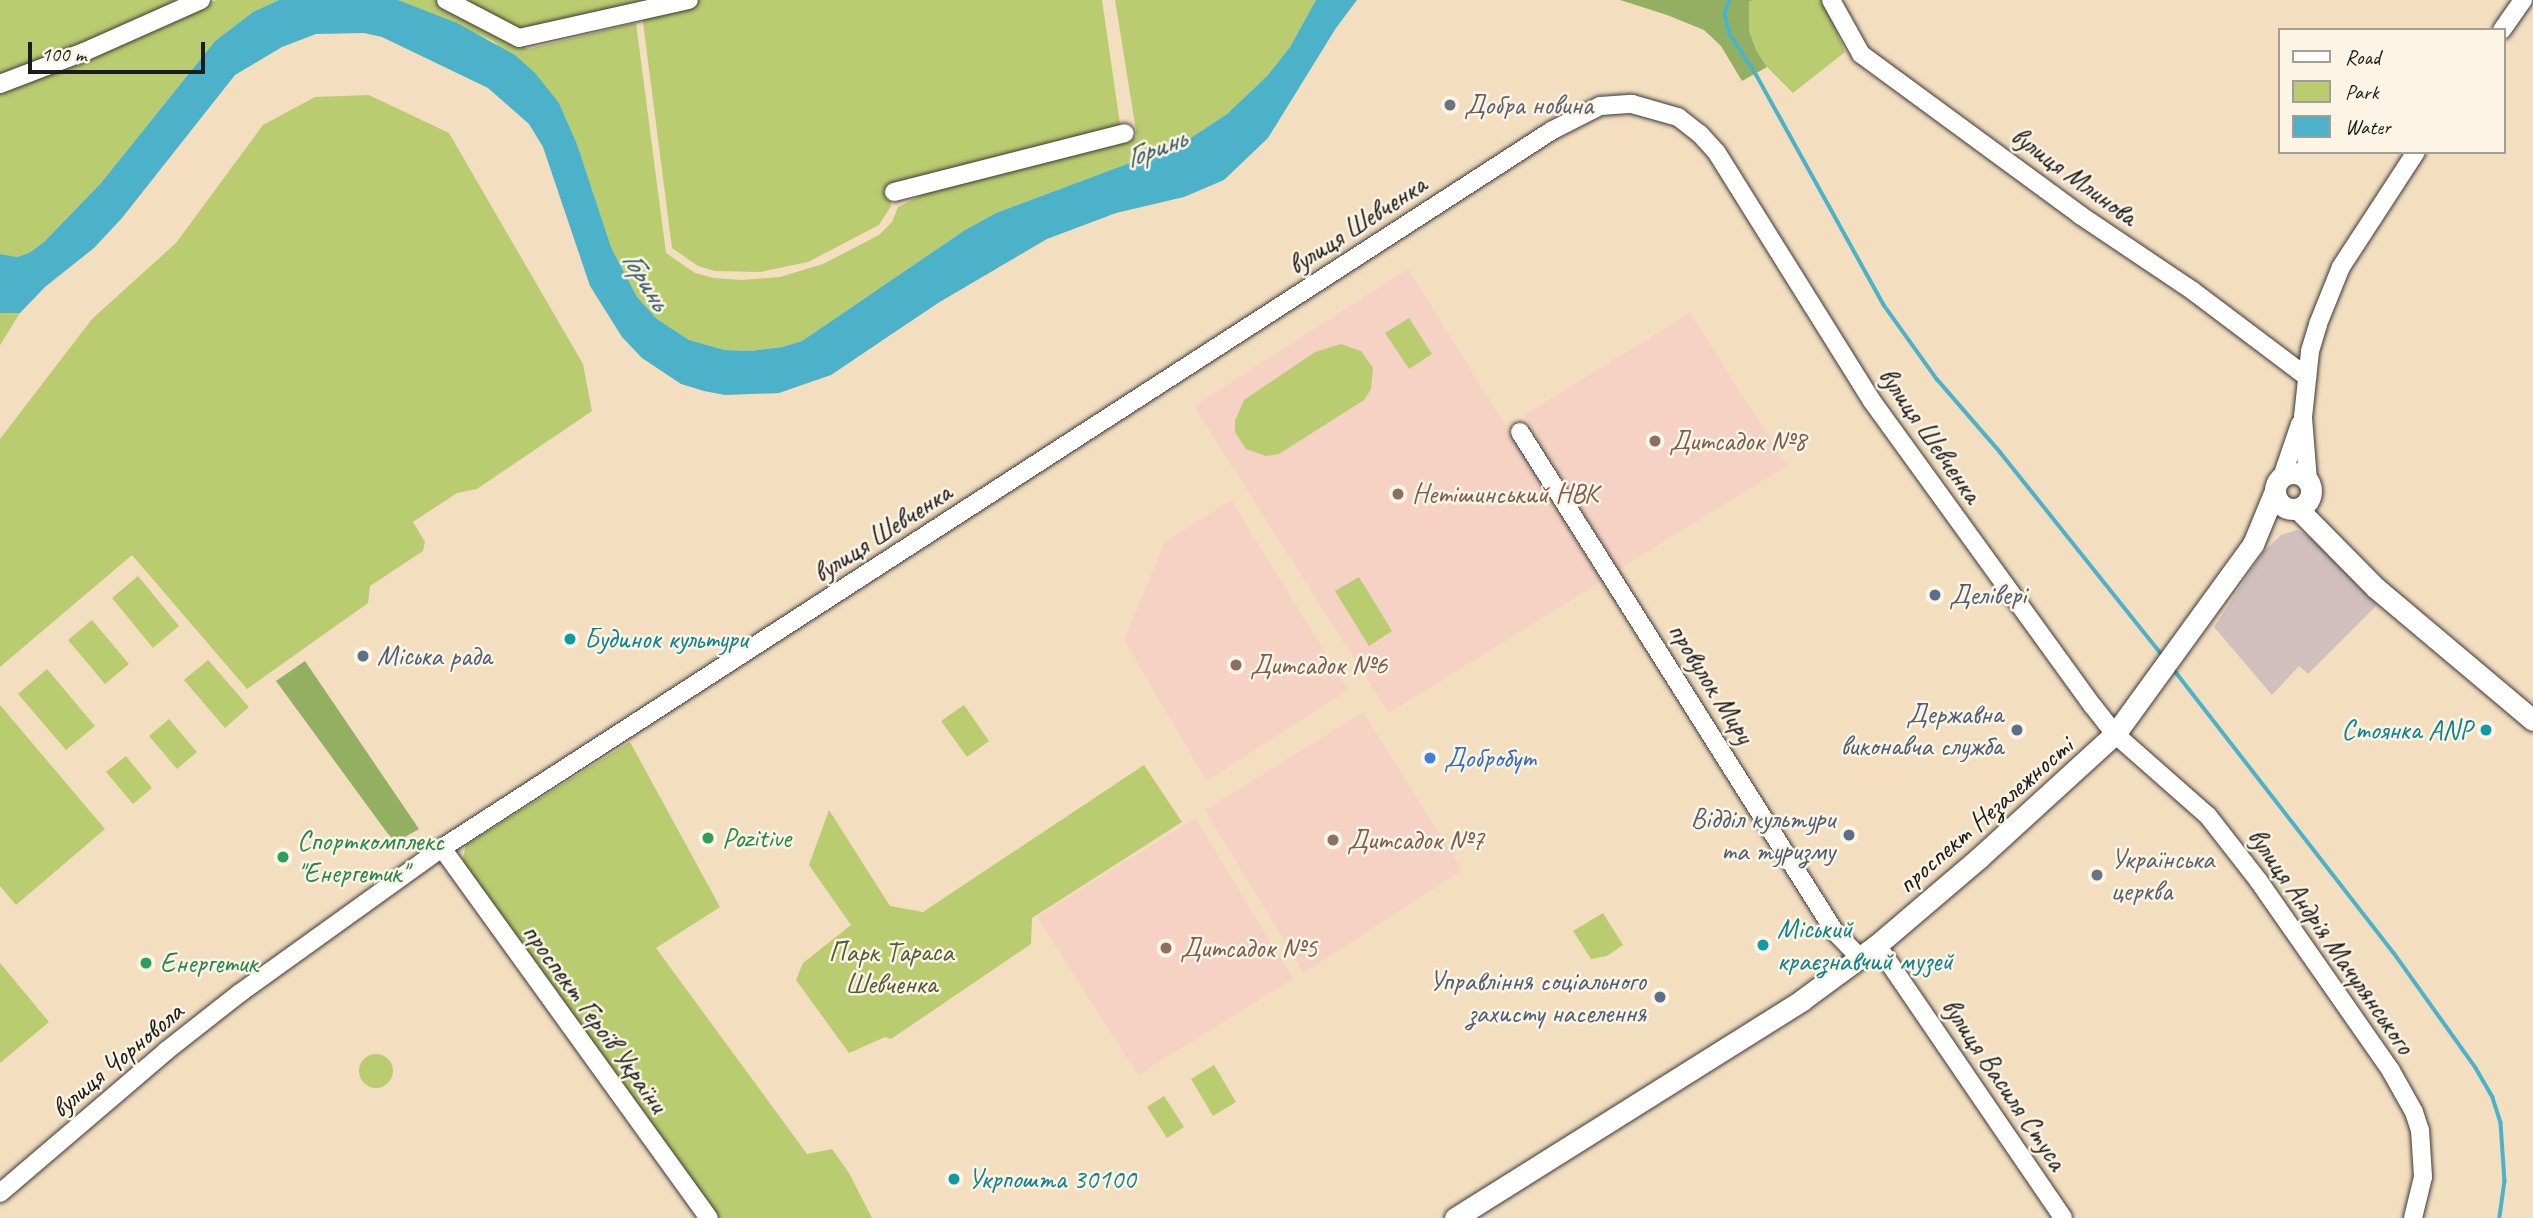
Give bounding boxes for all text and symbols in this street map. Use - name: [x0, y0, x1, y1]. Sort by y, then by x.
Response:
- scale bar: [32, 28, 208, 72]
- legend: [2278, 28, 2505, 154]
- text: 100 m: [41, 41, 86, 67]
- text: Road: [2345, 44, 2380, 70]
- text: Park: [2345, 79, 2378, 105]
- place label: Добра новина: [1464, 88, 1596, 122]
- marker: Добра новина: [1442, 97, 1458, 113]
- text: Water: [2345, 114, 2391, 140]
- street label: вулиця Млинова: [2004, 119, 2144, 233]
- water label: Горинь: [1120, 120, 1190, 176]
- street label: вулиця Шевченка: [1282, 168, 1432, 282]
- water label: Горинь: [614, 244, 678, 316]
- street label: вулиця Шевченка: [1871, 361, 1989, 509]
- place label: Дитсадок №8: [1669, 424, 1806, 458]
- marker: Дитсадок №8: [1647, 433, 1663, 449]
- street label: вулиця Шевченка: [807, 476, 957, 590]
- place label: Нетішинський НВК: [1412, 477, 1598, 511]
- marker: Нетішинський НВК: [1390, 486, 1406, 502]
- place label: Делівері: [1949, 578, 2026, 612]
- marker: Делівері: [1927, 587, 1943, 603]
- street label: провулок Миру: [1661, 616, 1761, 750]
- place label: Будинок культури: [584, 622, 747, 656]
- marker: Будинок культури: [562, 631, 578, 647]
- place label: Міська рада: [377, 639, 492, 673]
- marker: Міська рада: [355, 648, 371, 664]
- place label: Дитсадок №6: [1250, 648, 1387, 682]
- marker: Дитсадок №6: [1228, 657, 1244, 673]
- place label: Державна виконавча служба: [1844, 697, 2003, 763]
- place label: Стоянка ANP: [2341, 713, 2472, 747]
- marker: Державна виконавча служба: [2009, 722, 2025, 738]
- marker: Стоянка ANP: [2478, 722, 2494, 738]
- street label: проспект Незалежності: [1891, 730, 2079, 900]
- place label: Добробут: [1444, 741, 1535, 775]
- marker: Добробут: [1422, 750, 1438, 766]
- place label: Відділ культури та туризму: [1694, 802, 1835, 868]
- place label: Pozitive: [722, 821, 791, 855]
- street label: вулиця Андрія Мачулянського: [2240, 821, 2422, 1061]
- place label: Дитсадок №7: [1347, 823, 1484, 857]
- place label: Спорткомплекс "Енергетик": [297, 824, 444, 890]
- marker: Відділ культури та туризму: [1841, 827, 1857, 843]
- marker: Pozitive: [700, 830, 716, 846]
- marker: Дитсадок №7: [1325, 832, 1341, 848]
- place label: Українська церква: [2111, 842, 2214, 908]
- marker: Спорткомплекс "Енергетик": [275, 849, 291, 865]
- marker: Українська церква: [2089, 867, 2105, 883]
- place label: Міський краєзнавчий музей: [1777, 912, 1953, 978]
- street label: проспект Героїв України: [515, 917, 675, 1119]
- place label: Дитсадок №5: [1180, 931, 1317, 965]
- park label: Парк Тараса Шевченка: [830, 935, 952, 1001]
- marker: Міський краєзнавчий музей: [1755, 937, 1771, 953]
- marker: Дитсадок №5: [1158, 940, 1174, 956]
- place label: Енергетик: [160, 946, 257, 980]
- marker: Енергетик: [138, 955, 154, 971]
- place label: Управління соціального захисту населення: [1431, 964, 1646, 1030]
- marker: Управління соціального захисту населення: [1652, 989, 1668, 1005]
- street label: вулиця Василя Стуса: [1935, 992, 2073, 1176]
- street label: вулиця Чорновола: [44, 995, 190, 1125]
- place label: Укрпошта 30100: [968, 1162, 1136, 1196]
- marker: Укрпошта 30100: [946, 1171, 962, 1187]

